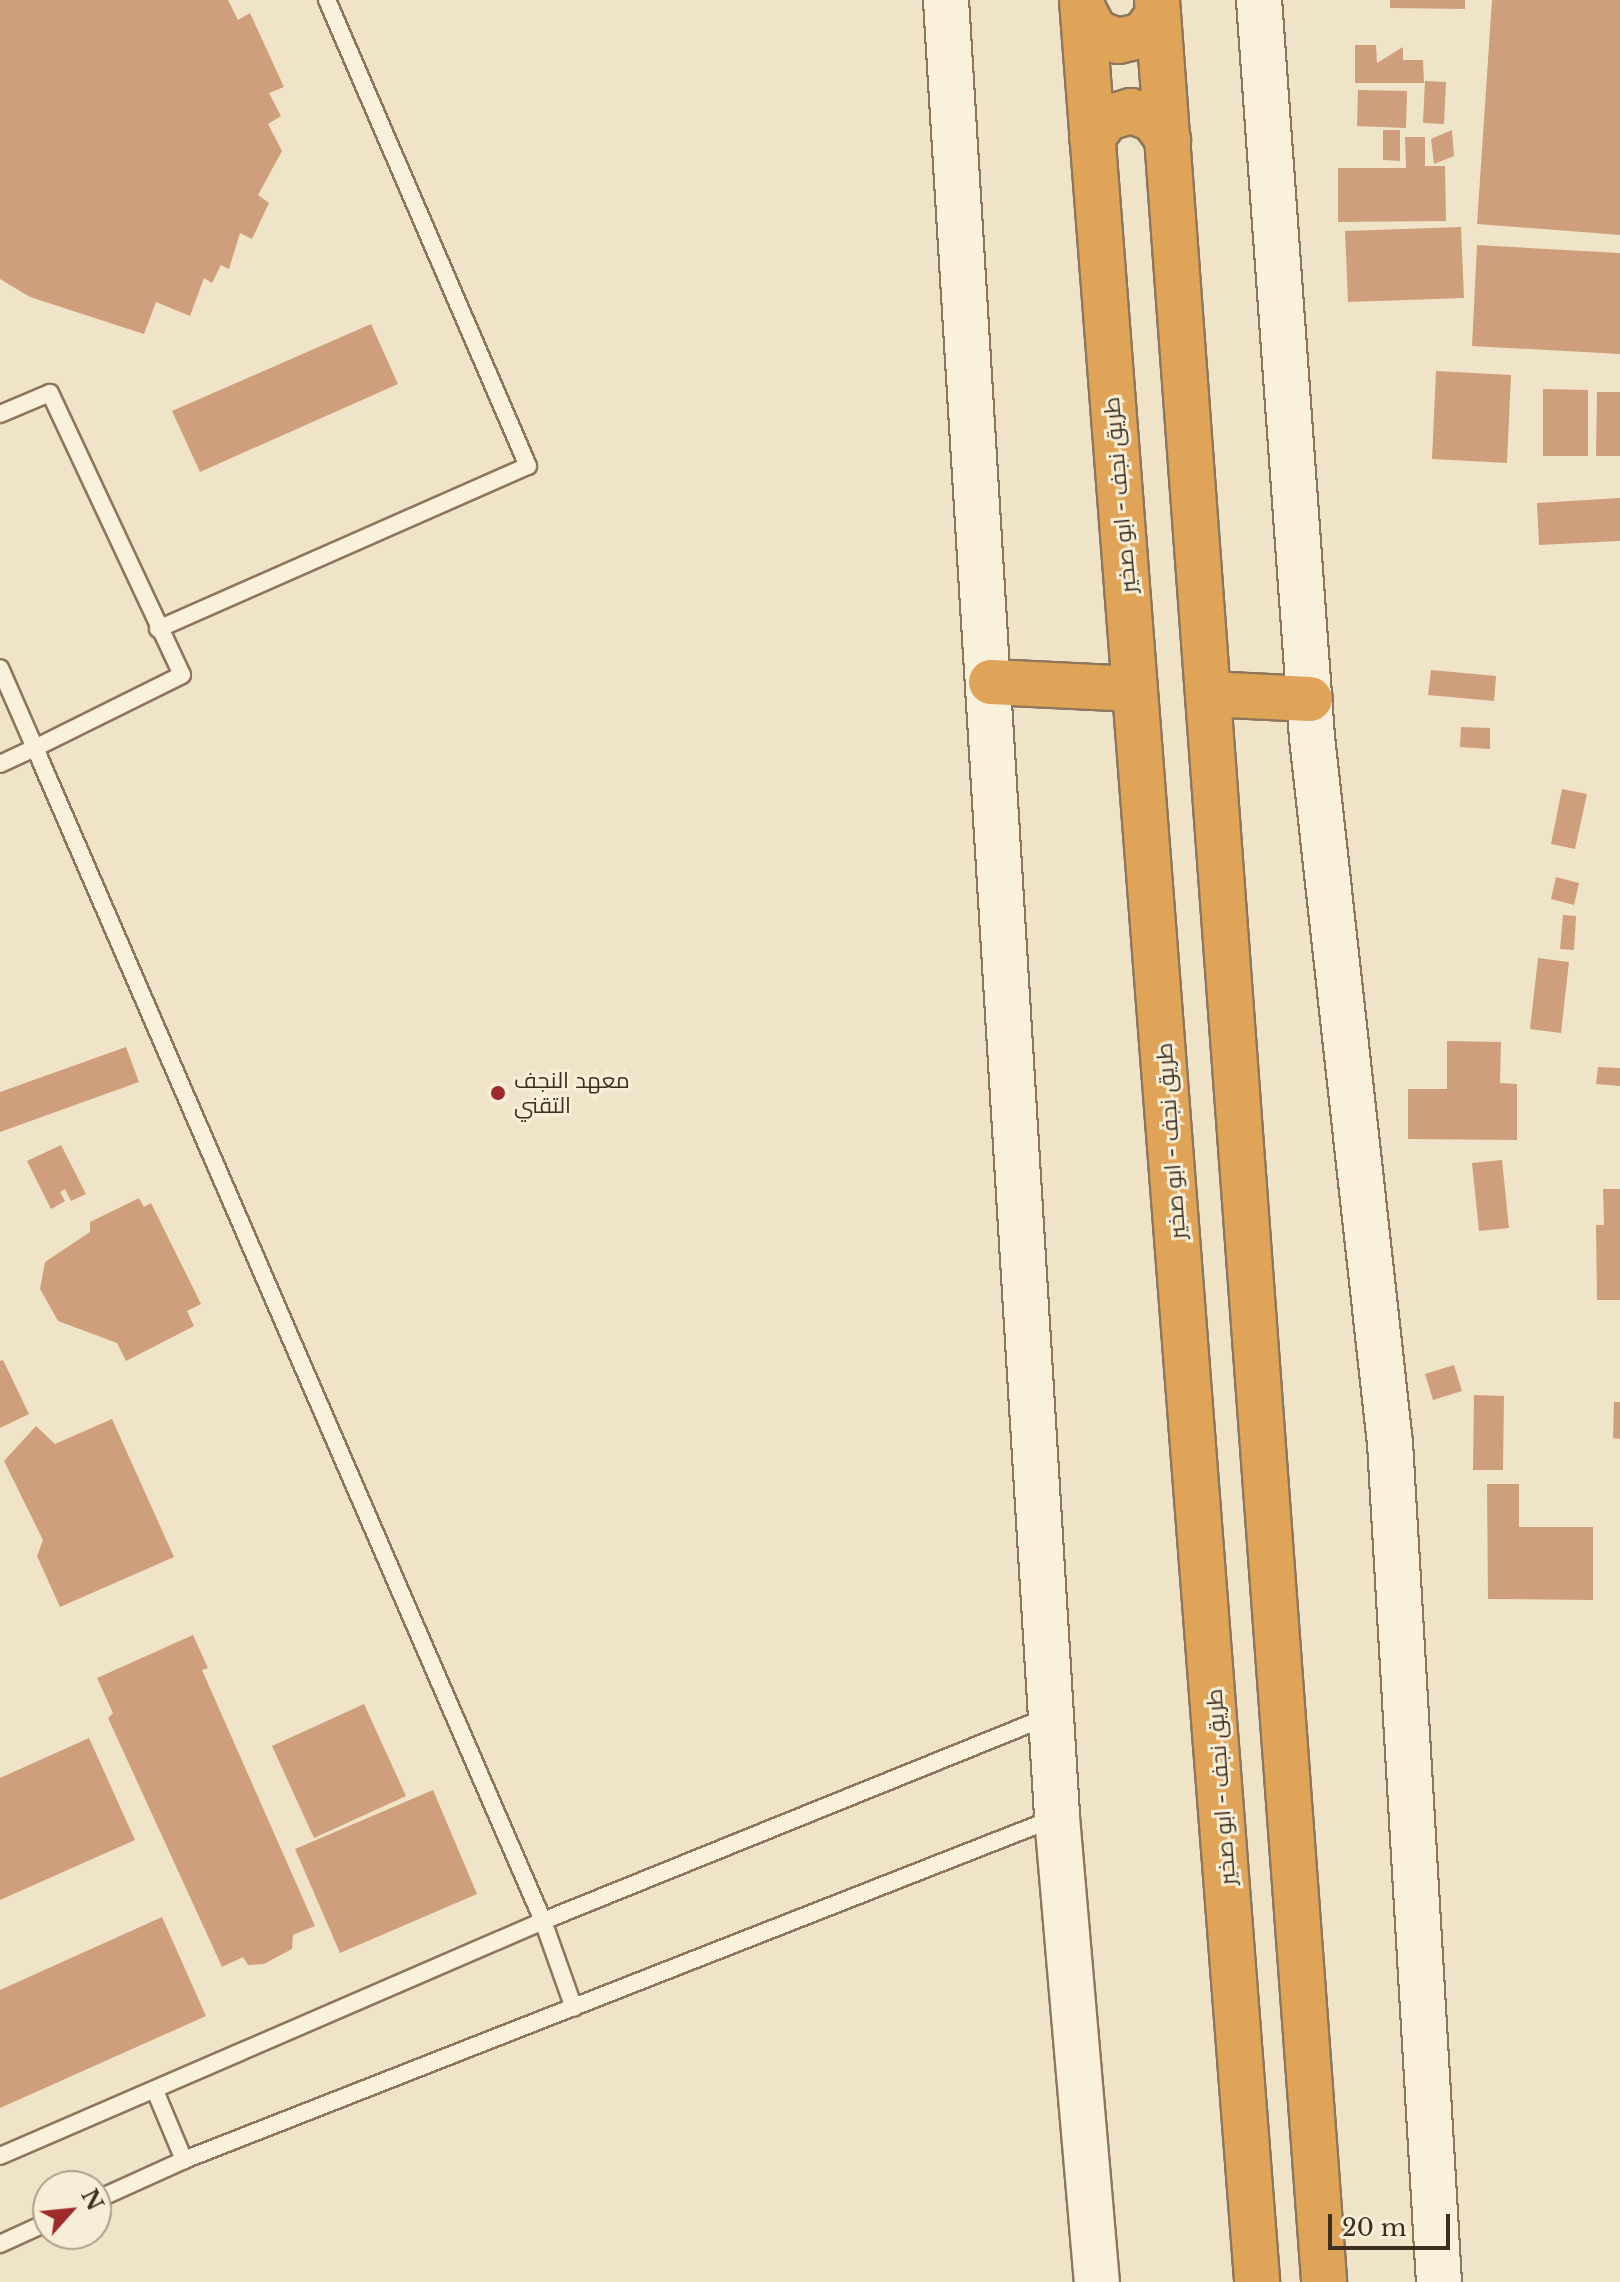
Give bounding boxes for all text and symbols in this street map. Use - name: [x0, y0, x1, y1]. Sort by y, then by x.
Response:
- street label: طريق نجف - ابو صخير: [1098, 396, 1142, 594]
- street label: طريق نجف - ابو صخير: [1151, 1042, 1191, 1240]
- place label: معهد النجف التقني: [514, 1067, 630, 1118]
- marker: معهد النجف التقني: [489, 1084, 507, 1102]
- street label: طريق نجف - ابو صخير: [1201, 1688, 1241, 1886]
- north arrow: [32, 2170, 112, 2250]
- text: N: [75, 2184, 109, 2215]
- scale bar: [1332, 2198, 1454, 2248]
- text: 20 m: [1342, 2213, 1407, 2242]

